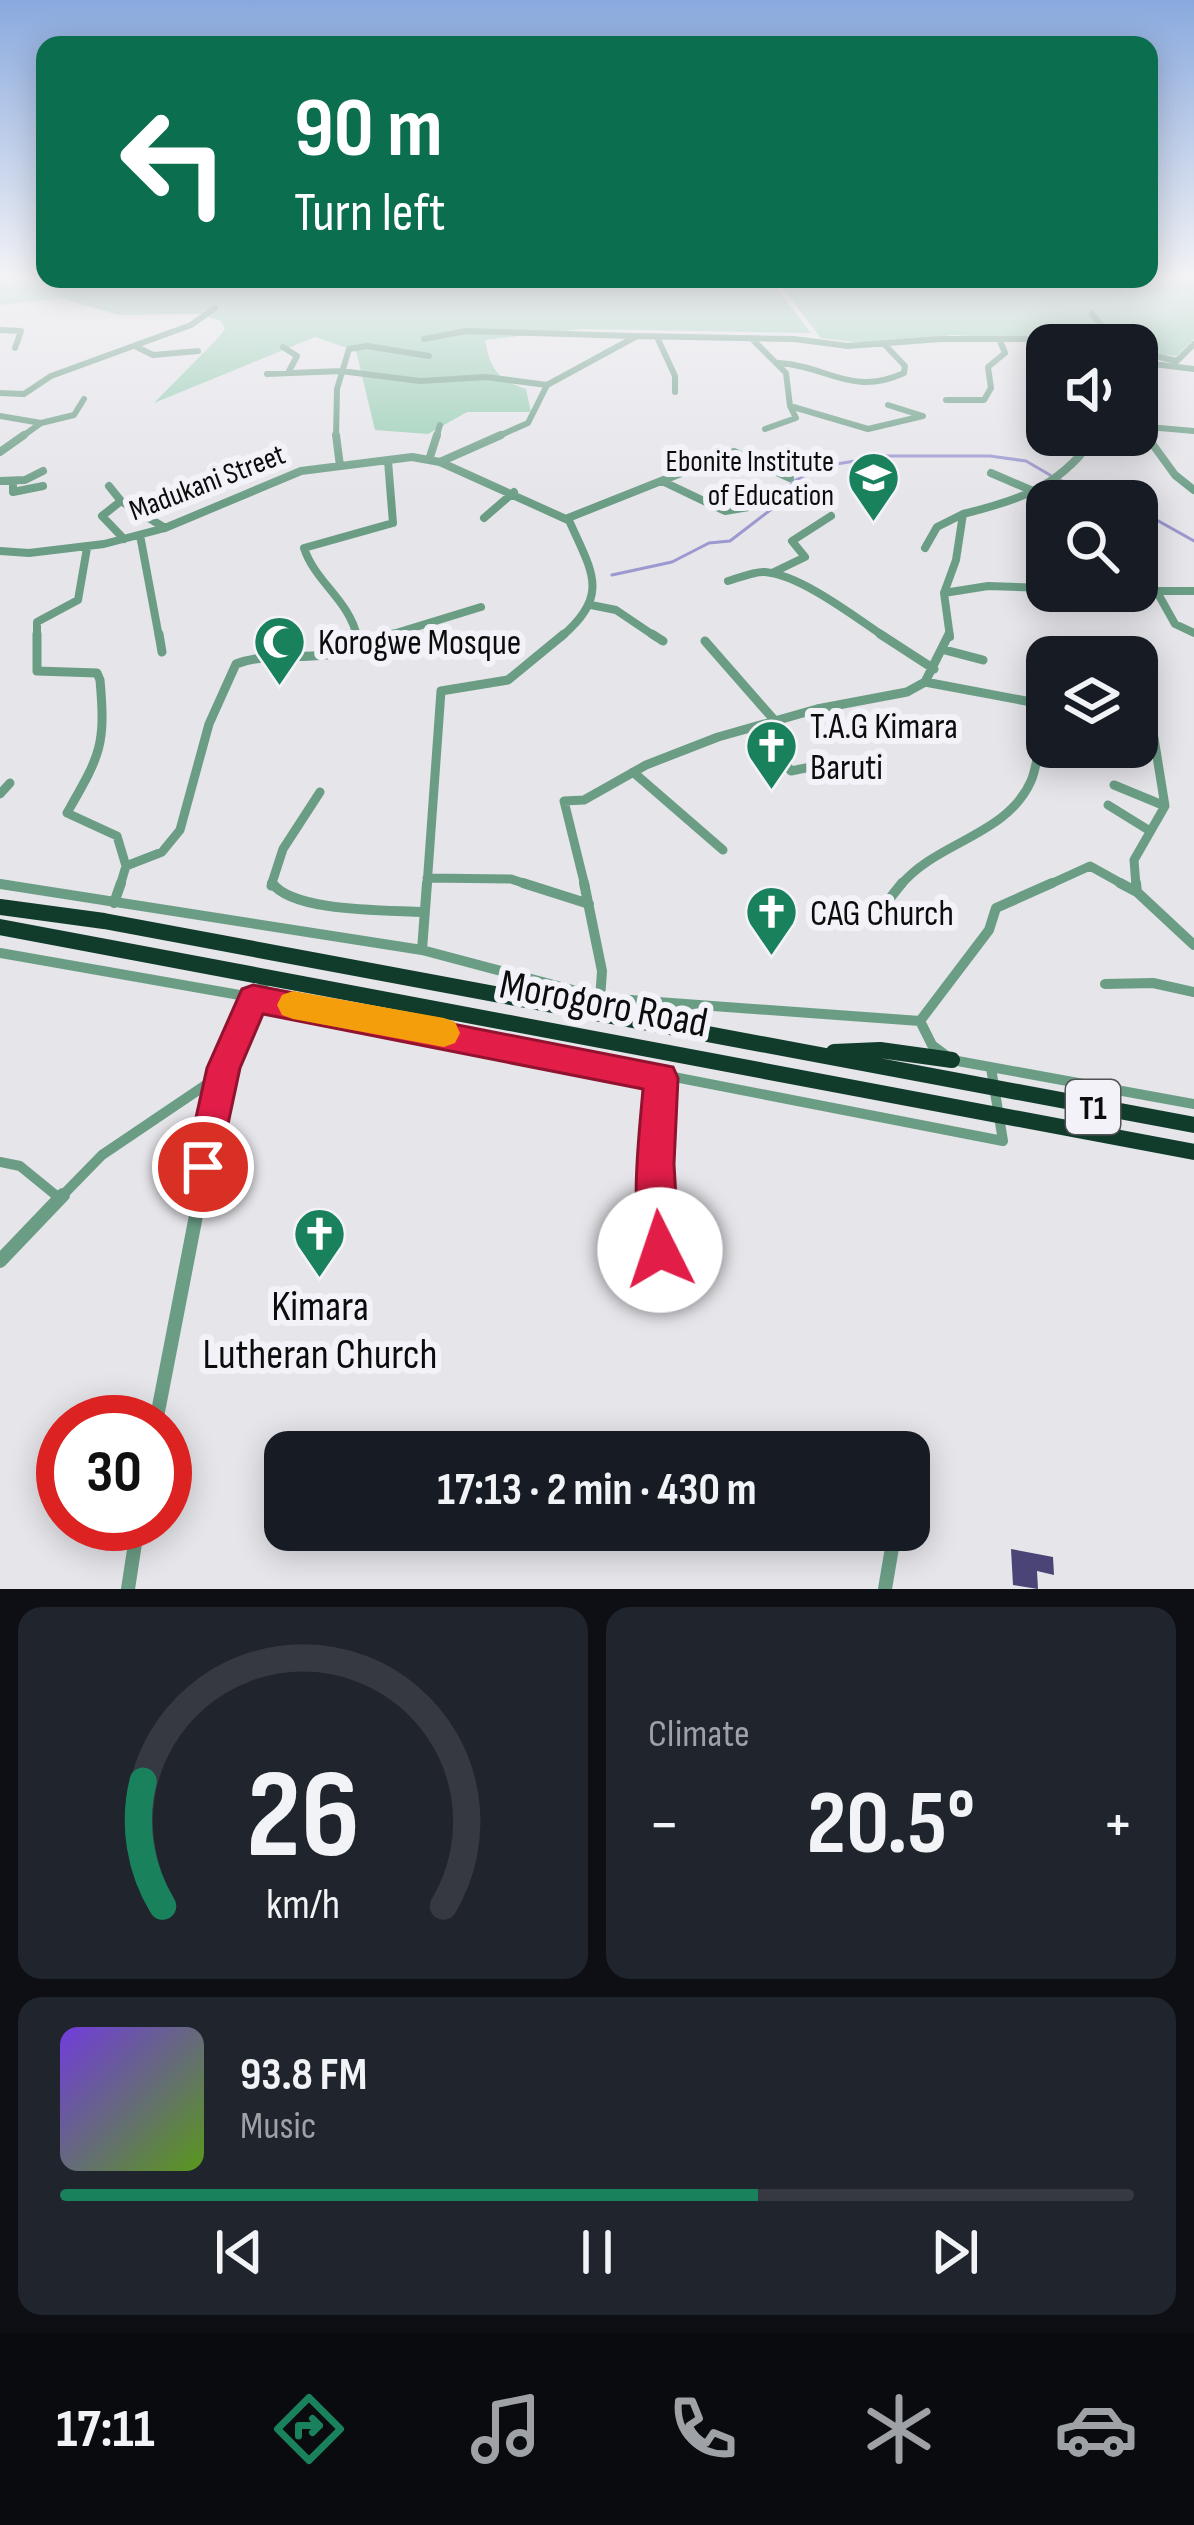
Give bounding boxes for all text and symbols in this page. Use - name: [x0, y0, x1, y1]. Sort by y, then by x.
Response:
- text: 90 m: [294, 79, 443, 180]
- icon: left: [96, 84, 252, 240]
- text: Turn left: [294, 181, 446, 246]
- map controls: [1026, 324, 1158, 768]
- button: sound: [1026, 324, 1158, 456]
- street label: Madukani Street: [124, 437, 290, 529]
- place label: Ebonite Institute of Education: [666, 444, 834, 514]
- school or university icon: Ebonite Institute of Education: [845, 450, 901, 524]
- button: search: [1026, 480, 1158, 612]
- mosque icon: Korogwe Mosque: [251, 613, 307, 687]
- place label: Korogwe Mosque: [318, 622, 521, 665]
- button: layers: [1026, 636, 1158, 768]
- place label: T.A.G Kimara Baruti: [810, 706, 958, 790]
- church icon: T.A.G Kimara Baruti: [743, 718, 799, 792]
- church icon: CAG Church: [743, 884, 799, 958]
- place label: CAG Church: [810, 893, 954, 936]
- street label: Morogoro Road: [495, 959, 712, 1050]
- road number: T1: [1066, 1080, 1120, 1134]
- pin: [152, 1116, 254, 1218]
- icon: arrive: [170, 1134, 236, 1200]
- position arrow: [597, 1187, 723, 1313]
- church icon: Kimara Lutheran Church: [292, 1205, 348, 1279]
- place label: Kimara Lutheran Church: [202, 1282, 438, 1381]
- speed limit sign: 30: [36, 1395, 192, 1551]
- text: 17:13 · 2 min · 430 m: [437, 1463, 757, 1518]
- text: Climate: [648, 1711, 750, 1758]
- text: 26: [246, 1743, 360, 1892]
- text: 20.5°: [807, 1771, 975, 1879]
- text: −: [648, 1786, 680, 1865]
- text: +: [1102, 1786, 1134, 1865]
- text: km/h: [266, 1879, 340, 1931]
- text: 93.8 FM: [240, 2048, 367, 2103]
- text: Music: [240, 2103, 316, 2150]
- icon: previous: [206, 2219, 272, 2285]
- icon: pause: [564, 2219, 630, 2285]
- icon: next: [922, 2219, 988, 2285]
- icon: directions: [267, 2387, 351, 2471]
- icon: music: [464, 2387, 548, 2471]
- icon: phone: [661, 2387, 745, 2471]
- icon: climate: [857, 2387, 941, 2471]
- icon: car: [1054, 2387, 1138, 2471]
- text: 17:11: [56, 2397, 155, 2462]

